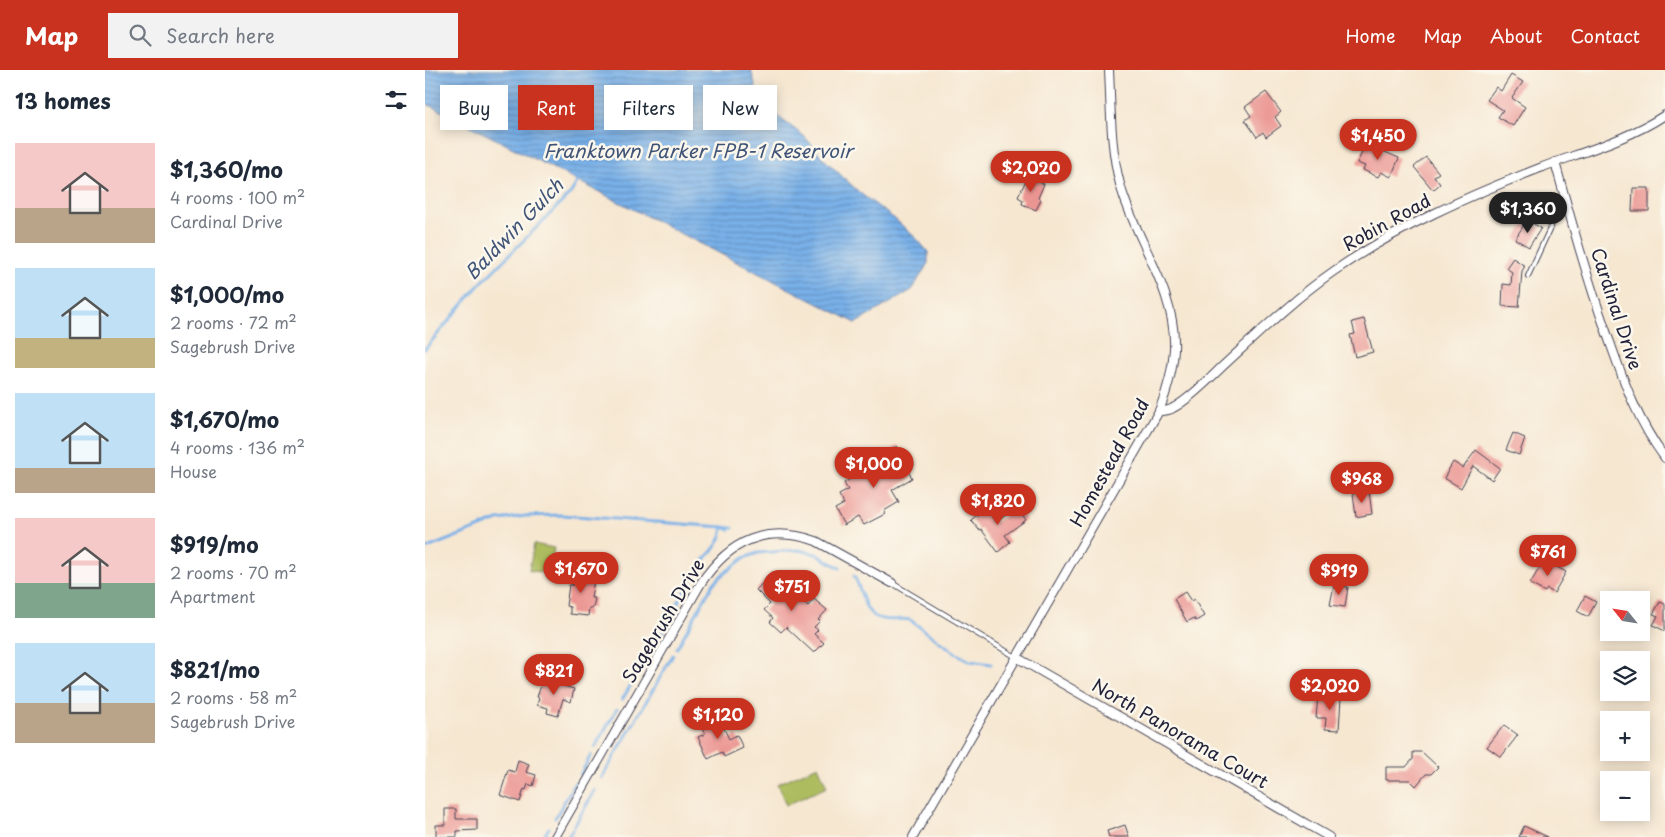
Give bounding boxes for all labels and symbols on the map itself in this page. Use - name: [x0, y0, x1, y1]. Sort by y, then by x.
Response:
- pin: $1,450: [1337, 118, 1419, 161]
- water label: Franktown Parker FPB-1 Reservoir: [543, 136, 855, 164]
- pin: $2,020: [990, 150, 1072, 193]
- water label: Baldwin Gulch: [458, 171, 570, 285]
- street label: Robin Road: [1337, 186, 1435, 257]
- pin: $1,360: [1487, 191, 1569, 234]
- street label: Cardinal Drive: [1585, 244, 1650, 373]
- street label: Homestead Road: [1062, 393, 1155, 531]
- pin: $1,000: [833, 446, 915, 489]
- pin: $968: [1332, 462, 1392, 504]
- pin: $1,820: [957, 484, 1039, 526]
- pin: $761: [1518, 534, 1578, 577]
- pin: $1,670: [540, 552, 622, 594]
- street label: Sagebrush Drive: [615, 553, 711, 688]
- pin: $919: [1309, 554, 1369, 596]
- pin: $751: [762, 570, 822, 612]
- north arrow: [1600, 591, 1650, 641]
- pin: $821: [524, 654, 584, 696]
- pin: $2,020: [1289, 668, 1371, 711]
- street label: North Panorama Court: [1088, 671, 1274, 794]
- pin: $1,120: [677, 698, 759, 740]

